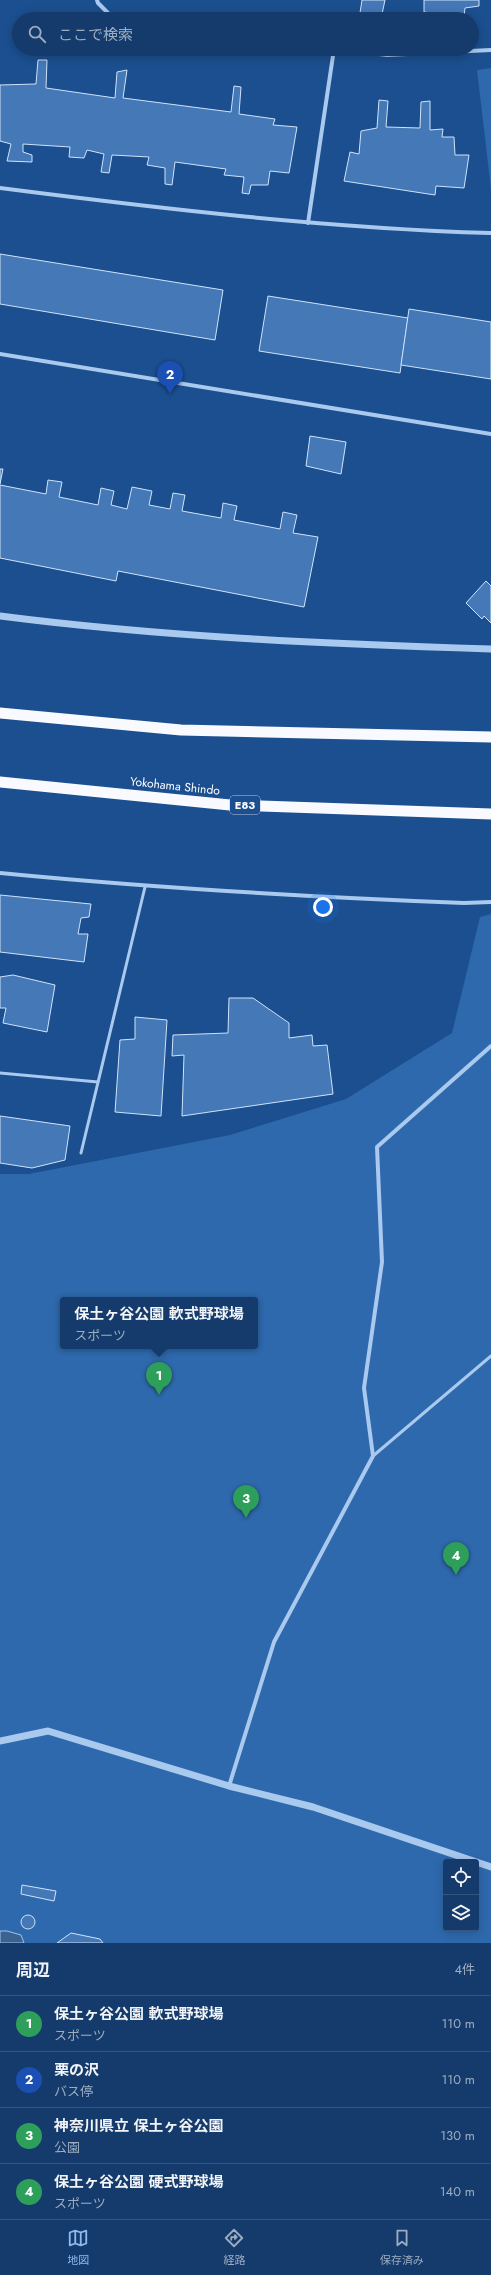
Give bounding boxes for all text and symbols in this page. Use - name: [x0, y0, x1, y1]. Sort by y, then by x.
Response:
- search box: [12, 12, 479, 56]
- icon: search: [26, 23, 48, 45]
- text: ここで検索: [58, 24, 133, 46]
- pin: 2: [157, 361, 183, 394]
- street label: Yokohama Shindo: [129, 772, 221, 800]
- road number: E83: [230, 796, 260, 814]
- your location: [313, 897, 333, 917]
- popup: [60, 1297, 258, 1349]
- text: 保土ヶ谷公園 軟式野球場: [74, 1303, 244, 1325]
- text: スポーツ: [74, 1326, 126, 1345]
- pin: 1: [146, 1362, 172, 1395]
- pin: 3: [233, 1485, 259, 1518]
- pin: 4: [443, 1542, 469, 1575]
- map controls: [443, 1859, 479, 1931]
- button: locate: [443, 1859, 479, 1895]
- button: layers: [443, 1895, 479, 1931]
- text: 周辺: [16, 1958, 50, 1982]
- text: 4件: [454, 1960, 475, 1979]
- text: 保土ヶ谷公園 軟式野球場: [54, 2003, 224, 2025]
- text: 1: [26, 2014, 32, 2033]
- text: 110 m: [441, 2014, 475, 2033]
- text: スポーツ: [54, 2026, 106, 2045]
- text: 栗の沢: [54, 2059, 99, 2081]
- text: 2: [25, 2070, 33, 2089]
- text: 110 m: [441, 2070, 475, 2089]
- text: バス停: [54, 2082, 93, 2101]
- text: 神奈川県立 保土ヶ谷公園: [54, 2115, 224, 2137]
- text: 3: [25, 2126, 33, 2145]
- text: 130 m: [440, 2126, 475, 2145]
- text: 公園: [54, 2138, 80, 2157]
- text: 保土ヶ谷公園 硬式野球場: [54, 2171, 224, 2193]
- text: 4: [24, 2182, 34, 2201]
- text: 140 m: [440, 2182, 475, 2201]
- text: スポーツ: [54, 2194, 106, 2213]
- tab: 地図: [67, 2227, 89, 2268]
- tab: 経路: [223, 2227, 245, 2268]
- tab: 保存済み: [380, 2227, 424, 2268]

